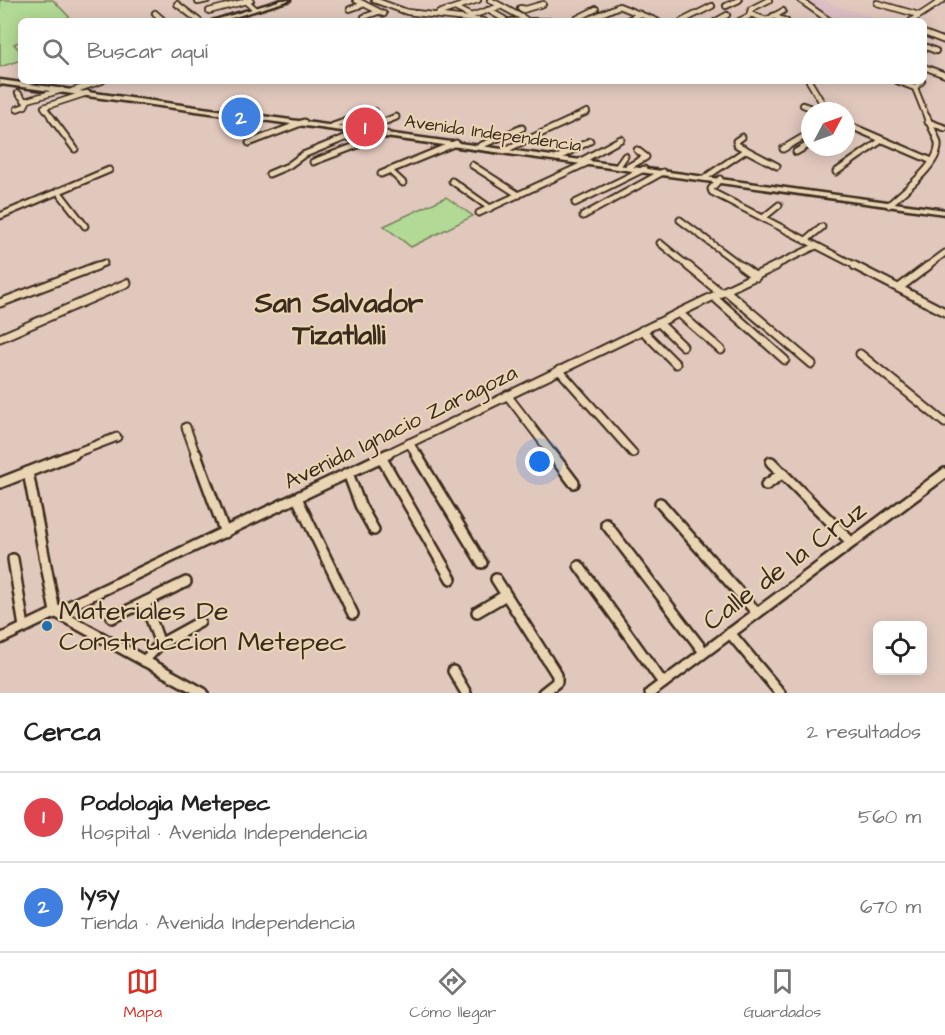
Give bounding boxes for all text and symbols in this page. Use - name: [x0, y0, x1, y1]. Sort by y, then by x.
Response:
- search box: [18, 18, 927, 84]
- icon: search: [39, 35, 72, 68]
- text: Buscar aquí: [87, 36, 208, 67]
- pin: 2: [222, 94, 260, 140]
- north arrow: [801, 102, 855, 156]
- pin: 1: [346, 104, 385, 150]
- street label: Avenida Independencia: [403, 109, 583, 158]
- district label: San Salvador Tizatlalli: [254, 284, 424, 355]
- street label: Avenida Ignacio Zaragoza: [279, 357, 523, 498]
- your location: [525, 447, 554, 476]
- street label: Calle de la Cruz: [695, 491, 875, 640]
- place label: Materiales De Construccion Metepec: [59, 592, 347, 661]
- marker: Materiales De Construccion Metepec: [40, 619, 54, 633]
- map controls: [873, 621, 927, 675]
- button: locate: [873, 621, 927, 675]
- text: Cerca: [24, 714, 101, 750]
- text: 2 resultados: [807, 718, 921, 746]
- text: Podologia Metepec: [81, 788, 271, 819]
- text: 1: [42, 803, 45, 831]
- text: 560 m: [858, 803, 921, 831]
- text: Hospital · Avenida Independencia: [81, 819, 367, 847]
- text: Iysy: [81, 878, 120, 909]
- text: 2: [38, 893, 49, 921]
- text: 670 m: [860, 893, 921, 921]
- text: Tienda · Avenida Independencia: [81, 909, 355, 937]
- tab: Mapa: [124, 965, 162, 1023]
- tab: Cómo llegar: [409, 965, 496, 1023]
- tab: Guardados: [744, 965, 821, 1023]

